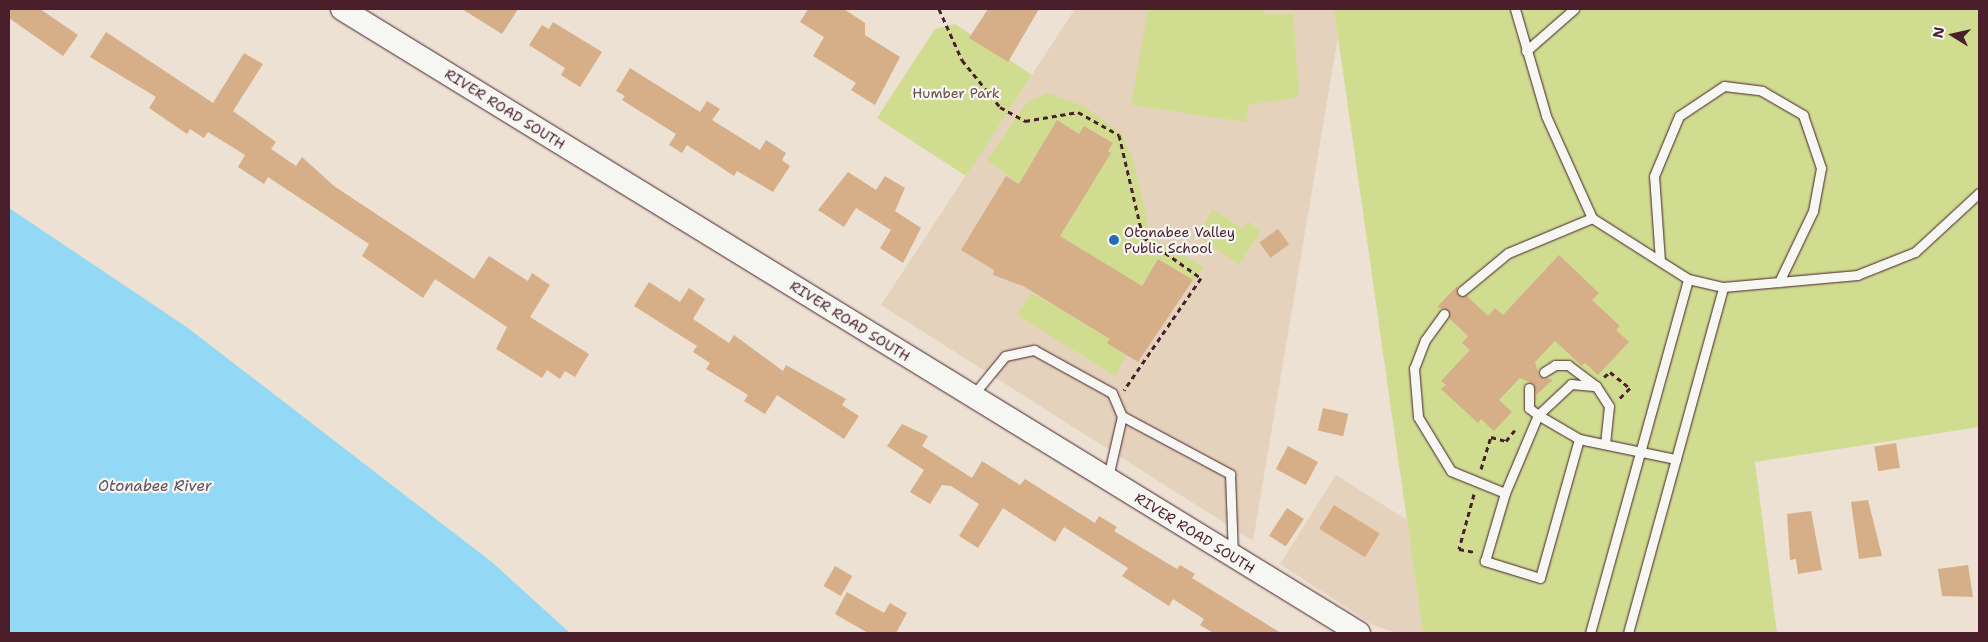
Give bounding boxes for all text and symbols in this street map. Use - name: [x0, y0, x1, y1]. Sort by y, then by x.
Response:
- north arrow: [1928, 10, 1978, 60]
- text: N: [1928, 25, 1948, 39]
- street label: RIVER ROAD SOUTH: [442, 65, 568, 153]
- park label: Humber Park: [912, 85, 1000, 101]
- place label: Otonabee Valley Public School: [1124, 224, 1235, 256]
- marker: Otonabee Valley Public School: [1108, 234, 1120, 246]
- street label: RIVER ROAD SOUTH: [787, 277, 913, 365]
- water label: Otonabee River: [98, 478, 212, 496]
- street label: RIVER ROAD SOUTH: [1132, 489, 1258, 577]

